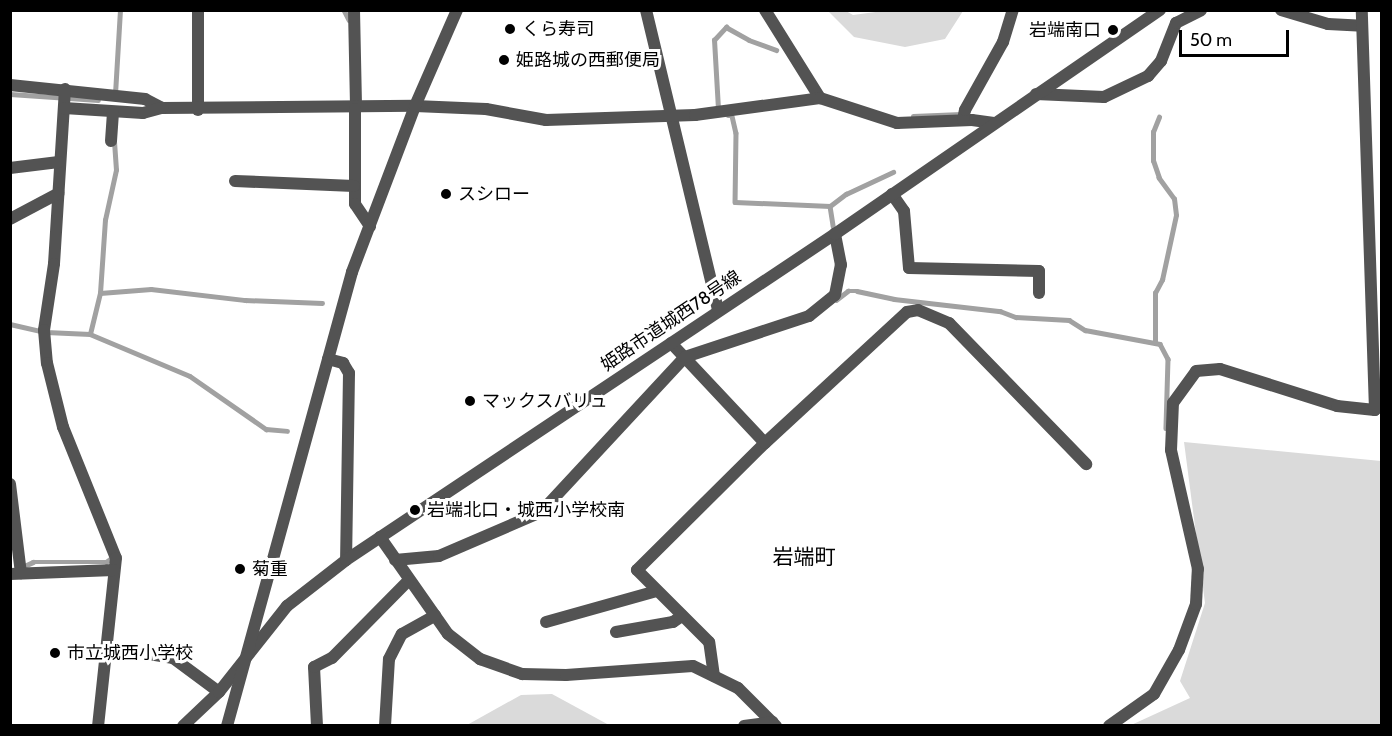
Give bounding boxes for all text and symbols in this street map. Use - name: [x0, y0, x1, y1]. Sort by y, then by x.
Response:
- place label: くら寿司: [522, 18, 594, 40]
- scale bar: [1182, 18, 1292, 56]
- place label: 岩端南口: [1029, 19, 1101, 41]
- marker: くら寿司: [503, 22, 517, 36]
- marker: 岩端南口: [1106, 23, 1120, 37]
- text: 50 m: [1190, 29, 1232, 51]
- place label: 姫路城の西郵便局: [516, 49, 660, 71]
- marker: 姫路城の西郵便局: [497, 53, 511, 67]
- place label: スシロー: [458, 183, 530, 205]
- marker: スシロー: [439, 187, 453, 201]
- street label: 姫路市道城西78号線: [597, 266, 745, 376]
- place label: マックスバリュ: [482, 390, 608, 412]
- marker: マックスバリュ: [463, 394, 477, 408]
- place label: 岩端北口・城西小学校南: [427, 499, 625, 521]
- marker: 岩端北口・城西小学校南: [408, 503, 422, 517]
- district label: 岩端町: [773, 544, 835, 570]
- place label: 菊重: [252, 558, 288, 580]
- marker: 菊重: [233, 562, 247, 576]
- place label: 市立城西小学校: [67, 642, 193, 664]
- marker: 市立城西小学校: [48, 646, 62, 660]

